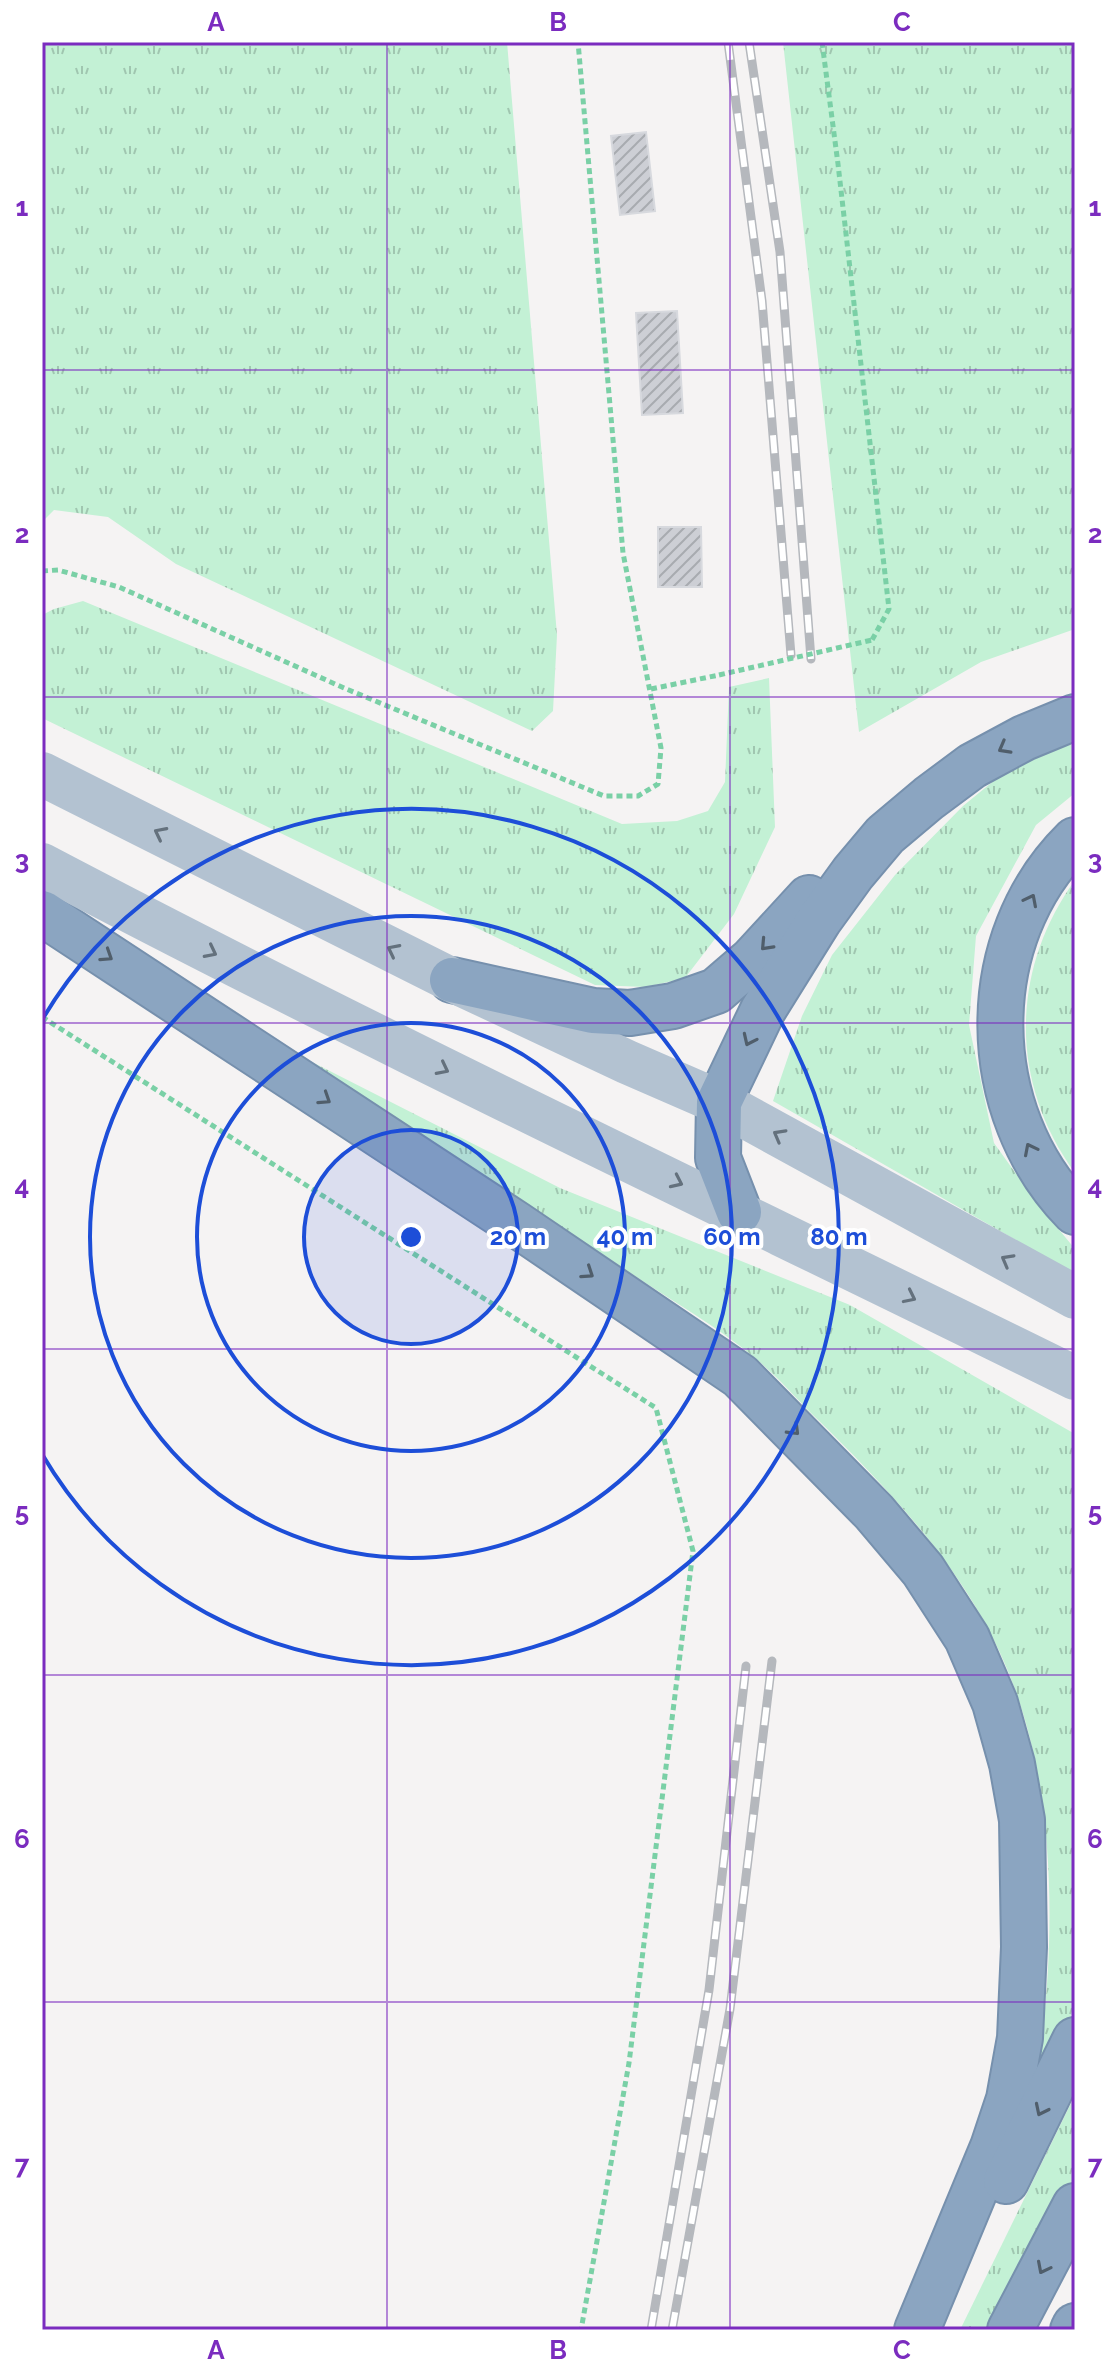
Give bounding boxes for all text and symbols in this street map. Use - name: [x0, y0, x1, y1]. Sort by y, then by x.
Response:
- text: A: [207, 7, 225, 37]
- text: B: [549, 7, 567, 37]
- text: C: [893, 7, 911, 37]
- text: 1: [16, 192, 29, 222]
- text: 1: [1089, 192, 1102, 222]
- text: 2: [15, 519, 29, 549]
- text: 2: [1088, 519, 1102, 549]
- one-way arrow: [998, 739, 1012, 754]
- one-way arrow: [154, 827, 169, 843]
- text: 3: [15, 845, 29, 875]
- text: 3: [1088, 845, 1102, 875]
- one-way arrow: [1022, 894, 1037, 909]
- one-way arrow: [762, 935, 776, 950]
- one-way arrow: [202, 942, 217, 957]
- one-way arrow: [386, 944, 401, 960]
- one-way arrow: [99, 946, 113, 961]
- one-way arrow: [743, 1031, 759, 1046]
- one-way arrow: [435, 1059, 450, 1074]
- one-way arrow: [316, 1089, 330, 1104]
- one-way arrow: [773, 1129, 787, 1145]
- one-way arrow: [1024, 1143, 1040, 1158]
- text: 4: [15, 1171, 29, 1201]
- text: 4: [1088, 1171, 1102, 1201]
- one-way arrow: [668, 1172, 683, 1188]
- text: 20 m: [490, 1222, 546, 1251]
- text: 40 m: [597, 1222, 653, 1251]
- text: 60 m: [703, 1222, 761, 1251]
- text: 80 m: [810, 1222, 868, 1251]
- centre of rings: [397, 1223, 425, 1251]
- one-way arrow: [1000, 1254, 1015, 1269]
- one-way arrow: [580, 1263, 594, 1278]
- one-way arrow: [902, 1287, 917, 1302]
- one-way arrow: [785, 1421, 799, 1435]
- text: 5: [15, 1497, 29, 1527]
- text: 5: [1088, 1497, 1102, 1527]
- text: 6: [14, 1824, 30, 1854]
- text: 6: [1087, 1824, 1103, 1854]
- one-way arrow: [1035, 2101, 1051, 2116]
- text: 7: [15, 2150, 30, 2180]
- text: 7: [1088, 2150, 1103, 2180]
- one-way arrow: [1037, 2259, 1052, 2274]
- text: A: [207, 2335, 225, 2365]
- text: B: [549, 2335, 567, 2365]
- text: C: [893, 2335, 911, 2365]

